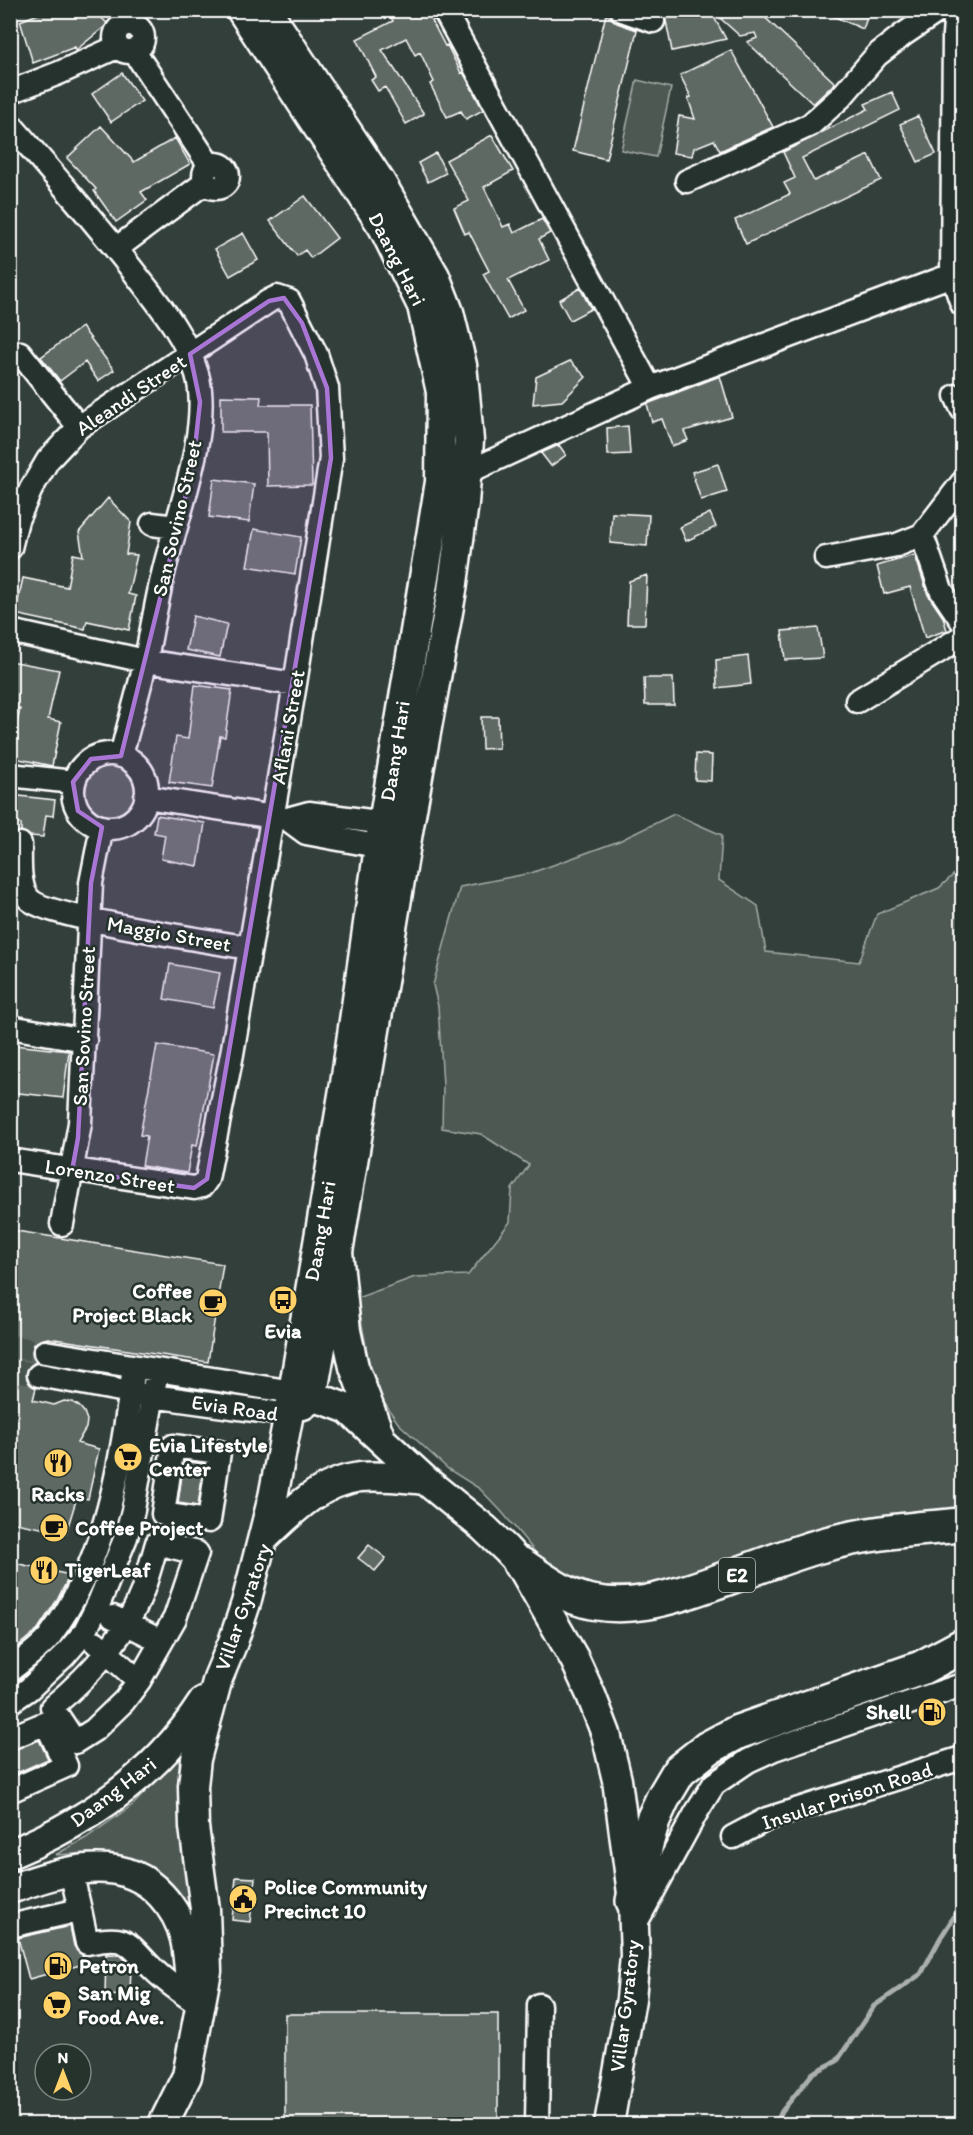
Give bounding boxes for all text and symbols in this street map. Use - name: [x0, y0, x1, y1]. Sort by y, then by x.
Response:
- street label: Daang Hari: [363, 208, 432, 310]
- street label: Aleandi Street: [71, 348, 191, 441]
- street label: San Sovino Street: [146, 437, 207, 599]
- street label: Aflani Street: [265, 668, 310, 786]
- street label: Daang Hari: [374, 699, 415, 803]
- street label: Maggio Street: [105, 910, 233, 957]
- street label: San Sovino Street: [67, 945, 100, 1106]
- street label: Lorenzo Street: [43, 1153, 177, 1198]
- street label: Daang Hari: [298, 1179, 341, 1283]
- place label: Coffee Project Black: [72, 1278, 193, 1328]
- bus stop icon: Evia: [267, 1284, 299, 1316]
- cafe icon: Coffee Project Black: [197, 1287, 229, 1319]
- place label: Evia: [265, 1318, 302, 1343]
- street label: Evia Road: [190, 1389, 280, 1426]
- place label: Evia Lifestyle Center: [149, 1432, 268, 1481]
- supermarket icon: Evia Lifestyle Center: [112, 1441, 144, 1473]
- restaurant icon: Racks: [42, 1447, 74, 1479]
- place label: Racks: [31, 1481, 85, 1506]
- cafe icon: Coffee Project: [38, 1512, 70, 1544]
- place label: Coffee Project: [75, 1515, 203, 1541]
- street label: Villar Gyratory: [209, 1540, 276, 1674]
- restaurant icon: TigerLeaf: [28, 1554, 60, 1586]
- place label: TigerLeaf: [64, 1557, 151, 1583]
- road number: E2: [719, 1558, 755, 1592]
- fuel station icon: Shell: [916, 1696, 948, 1728]
- place label: Shell: [866, 1699, 912, 1724]
- street label: Daang Hari: [65, 1751, 161, 1832]
- street label: Insular Prison Road: [759, 1756, 935, 1835]
- place label: Police Community Precinct 10: [264, 1874, 427, 1923]
- public building icon: Police Community Precinct 10: [227, 1883, 259, 1915]
- street label: Villar Gyratory: [604, 1938, 645, 2073]
- fuel station icon: Petron: [42, 1950, 74, 1982]
- place label: Petron: [79, 1953, 139, 1978]
- place label: San Mig Food Ave.: [78, 1980, 164, 2029]
- supermarket icon: San Mig Food Ave.: [41, 1989, 73, 2021]
- north arrow: [33, 2042, 93, 2102]
- text: N: [58, 2048, 68, 2067]

